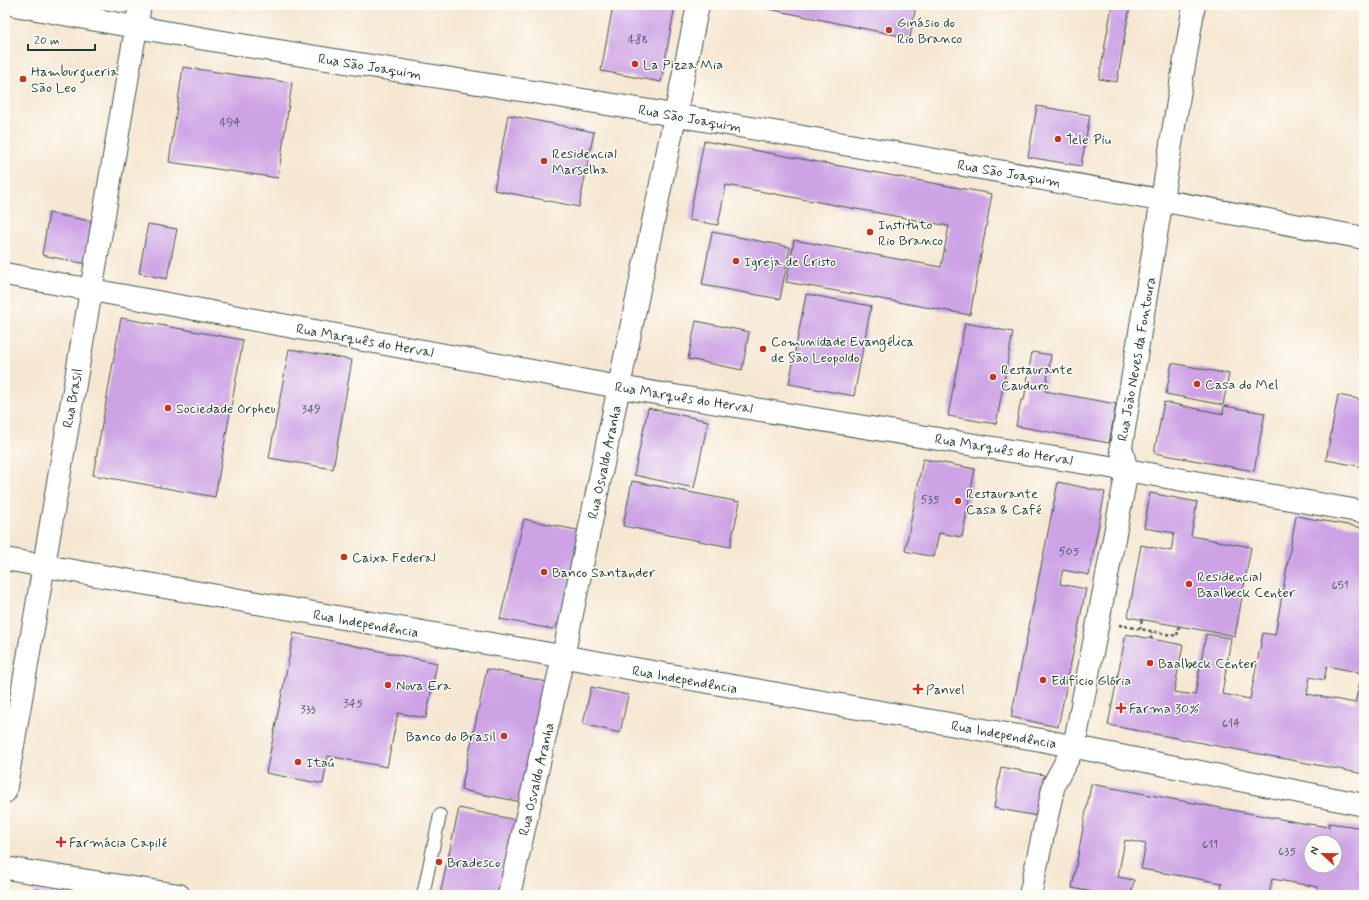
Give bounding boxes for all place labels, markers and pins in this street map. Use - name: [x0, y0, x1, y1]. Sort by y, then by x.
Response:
- place label: Ginásio do Rio Branco: [897, 14, 962, 48]
- marker: Ginásio do Rio Branco: [884, 25, 894, 35]
- place label: La Pizza Mia: [643, 56, 723, 74]
- marker: La Pizza Mia: [630, 59, 640, 69]
- place label: Hamburgueria São Leo: [31, 63, 119, 97]
- marker: Hamburgueria São Leo: [18, 74, 28, 84]
- place label: Tele Piu: [1066, 131, 1111, 149]
- marker: Tele Piu: [1053, 134, 1063, 144]
- place label: Residencial Marselha: [552, 145, 617, 179]
- marker: Residencial Marselha: [539, 156, 549, 166]
- place label: Instituto Rio Branco: [878, 216, 943, 250]
- marker: Instituto Rio Branco: [865, 227, 875, 237]
- place label: Igreja de Cristo: [744, 253, 836, 271]
- marker: Igreja de Cristo: [731, 256, 741, 266]
- place label: Comunidade Evangélica de São Leopoldo: [771, 333, 914, 367]
- marker: Comunidade Evangélica de São Leopoldo: [758, 344, 768, 354]
- place label: Restaurante Cauduro: [1001, 361, 1073, 395]
- marker: Restaurante Cauduro: [988, 372, 998, 382]
- place label: Casa do Mel: [1205, 376, 1278, 394]
- marker: Casa do Mel: [1192, 379, 1202, 389]
- place label: Sociedade Orpheu: [176, 400, 276, 418]
- marker: Sociedade Orpheu: [163, 403, 173, 413]
- place label: Restaurante Casa & Café: [966, 485, 1041, 519]
- marker: Restaurante Casa & Café: [953, 496, 963, 506]
- place label: Caixa Federal: [352, 549, 436, 567]
- marker: Caixa Federal: [339, 552, 349, 562]
- place label: Banco Santander: [552, 564, 656, 582]
- marker: Banco Santander: [539, 567, 549, 577]
- place label: Residencial Baalbeck Center: [1197, 568, 1296, 602]
- marker: Residencial Baalbeck Center: [1184, 579, 1194, 589]
- place label: Baalbeck Center: [1158, 655, 1257, 673]
- marker: Baalbeck Center: [1145, 658, 1155, 668]
- place label: Edifício Glória: [1051, 672, 1131, 690]
- marker: Edifício Glória: [1038, 675, 1048, 685]
- place label: Nova Era: [396, 677, 452, 695]
- marker: Nova Era: [383, 680, 393, 690]
- place label: Panvel: [926, 681, 965, 699]
- marker: Panvel: [913, 684, 923, 694]
- place label: Farma 30%: [1129, 700, 1200, 718]
- marker: Farma 30%: [1116, 703, 1126, 713]
- place label: Banco do Brasil: [406, 728, 496, 746]
- marker: Banco do Brasil: [499, 731, 509, 741]
- place label: Itaú: [306, 754, 334, 772]
- marker: Itaú: [293, 757, 303, 767]
- place label: Farmácia Capilé: [69, 834, 167, 852]
- marker: Farmácia Capilé: [56, 837, 66, 847]
- place label: Bradesco: [447, 854, 500, 872]
- marker: Bradesco: [434, 857, 444, 867]

